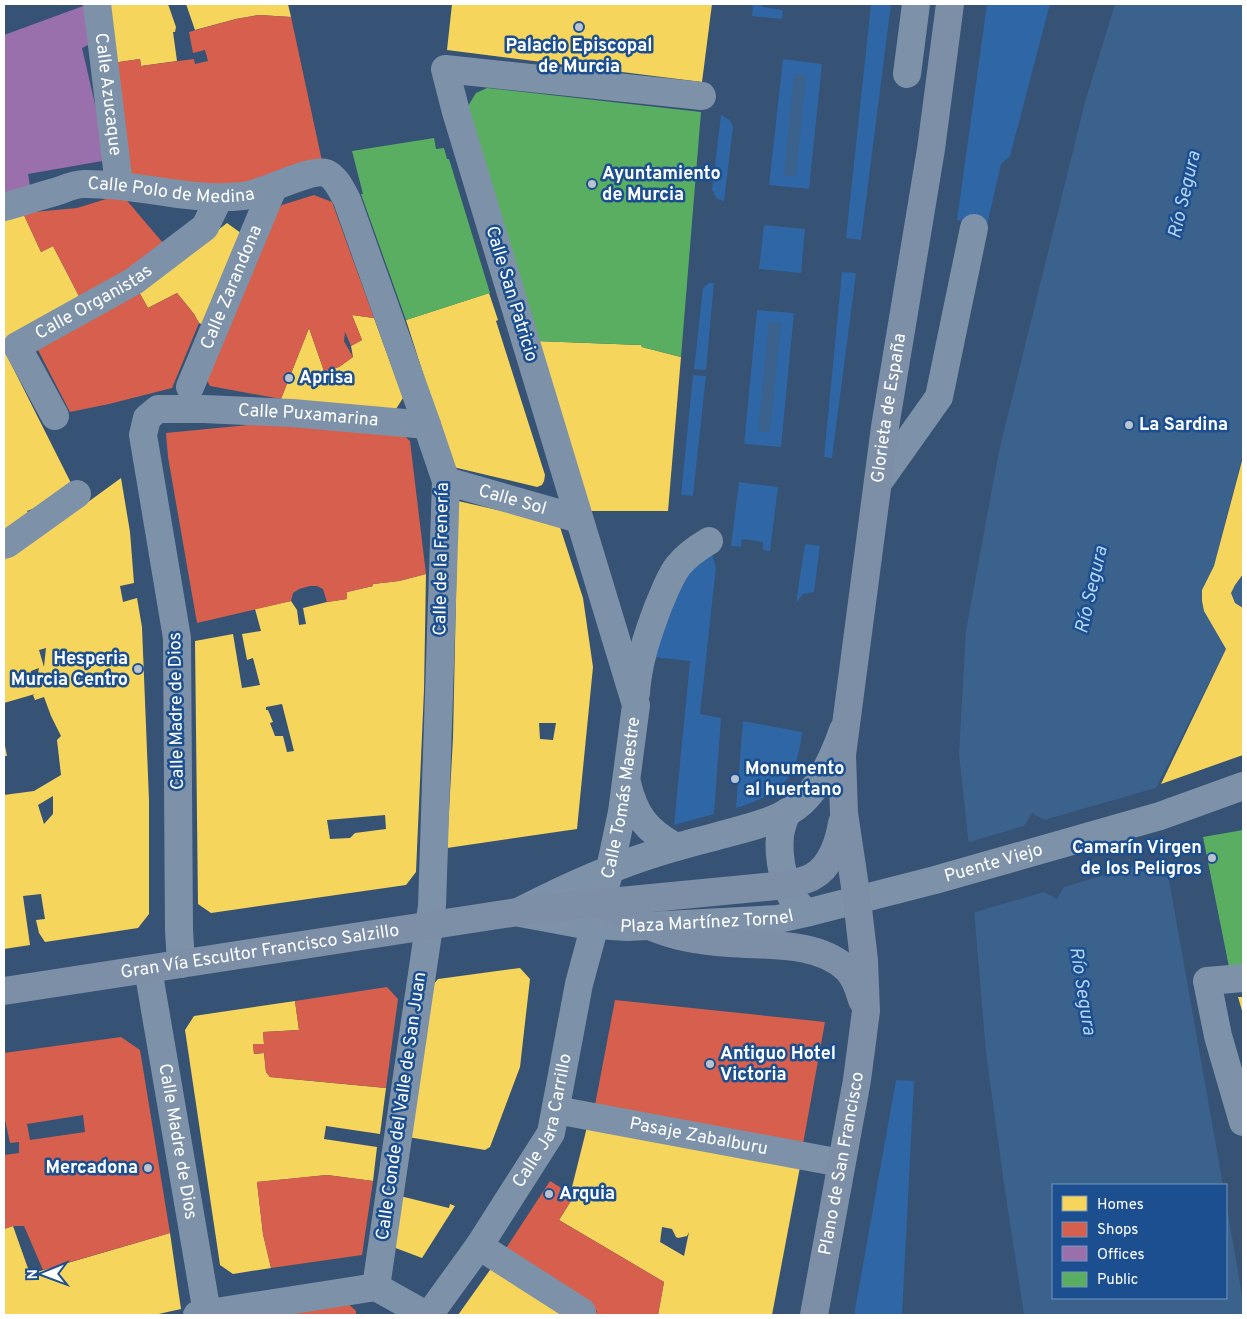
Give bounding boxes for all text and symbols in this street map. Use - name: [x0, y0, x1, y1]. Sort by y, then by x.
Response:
- marker: Palacio Episcopal de Murcia: [573, 21, 585, 33]
- street label: Calle Azucaque: [89, 32, 127, 157]
- place label: Palacio Episcopal de Murcia: [506, 35, 652, 79]
- water label: Río Segura: [1163, 149, 1207, 241]
- place label: Ayuntamiento de Murcia: [602, 163, 721, 207]
- street label: Calle Polo de Medina: [87, 172, 257, 209]
- marker: Ayuntamiento de Murcia: [586, 178, 598, 190]
- street label: Calle Zarandona: [195, 222, 268, 353]
- street label: Calle San Patricio: [479, 223, 543, 365]
- street label: Calle Organistas: [31, 260, 157, 345]
- street label: Glorieta de España: [866, 332, 912, 484]
- place label: Aprisa: [299, 367, 353, 390]
- marker: Aprisa: [283, 372, 295, 384]
- street label: Calle Puxamarina: [238, 399, 379, 432]
- place label: La Sardina: [1139, 414, 1228, 437]
- marker: La Sardina: [1123, 419, 1135, 431]
- street label: Calle Sol: [476, 479, 549, 521]
- street label: Calle de la Frenería: [429, 482, 455, 636]
- water label: Río Segura: [1070, 544, 1114, 636]
- street label: Calle Madre de Dios: [164, 632, 190, 790]
- place label: Hesperia Murcia Centro: [11, 648, 128, 692]
- marker: Hesperia Murcia Centro: [132, 663, 144, 675]
- street label: Calle Tomás Maestre: [596, 716, 646, 881]
- place label: Monumento al huertano: [745, 758, 844, 802]
- marker: Monumento al huertano: [729, 773, 741, 785]
- place label: Camarín Virgen de los Peligros: [1072, 837, 1202, 881]
- street label: Puente Viejo: [942, 838, 1045, 888]
- marker: Camarín Virgen de los Peligros: [1206, 852, 1218, 864]
- street label: Plaza Martínez Tornel: [619, 904, 796, 939]
- street label: Gran Vía Escultor Francisco Salzillo: [119, 919, 401, 984]
- water label: Río Segura: [1063, 945, 1101, 1037]
- street label: Calle Conde del Valle de San Juan: [372, 970, 432, 1242]
- place label: Antiguo Hotel Victoria: [720, 1043, 836, 1087]
- street label: Calle Jara Carrillo: [507, 1052, 577, 1192]
- marker: Antiguo Hotel Victoria: [704, 1058, 716, 1070]
- street label: Calle Madre de Dios: [153, 1062, 202, 1221]
- street label: Plano de San Francisco: [814, 1070, 869, 1257]
- street label: Pasaje Zabalburu: [627, 1112, 770, 1161]
- place label: Mercadona: [45, 1157, 138, 1180]
- marker: Mercadona: [142, 1162, 154, 1174]
- place label: Arquia: [559, 1183, 615, 1206]
- legend: [1052, 1184, 1227, 1299]
- marker: Arquia: [543, 1188, 555, 1200]
- text: Homes: [1097, 1196, 1144, 1215]
- text: Shops: [1097, 1221, 1138, 1240]
- text: Offices: [1097, 1246, 1144, 1265]
- north arrow: [20, 1249, 70, 1299]
- text: N: [25, 1269, 42, 1279]
- text: Public: [1097, 1271, 1138, 1290]

